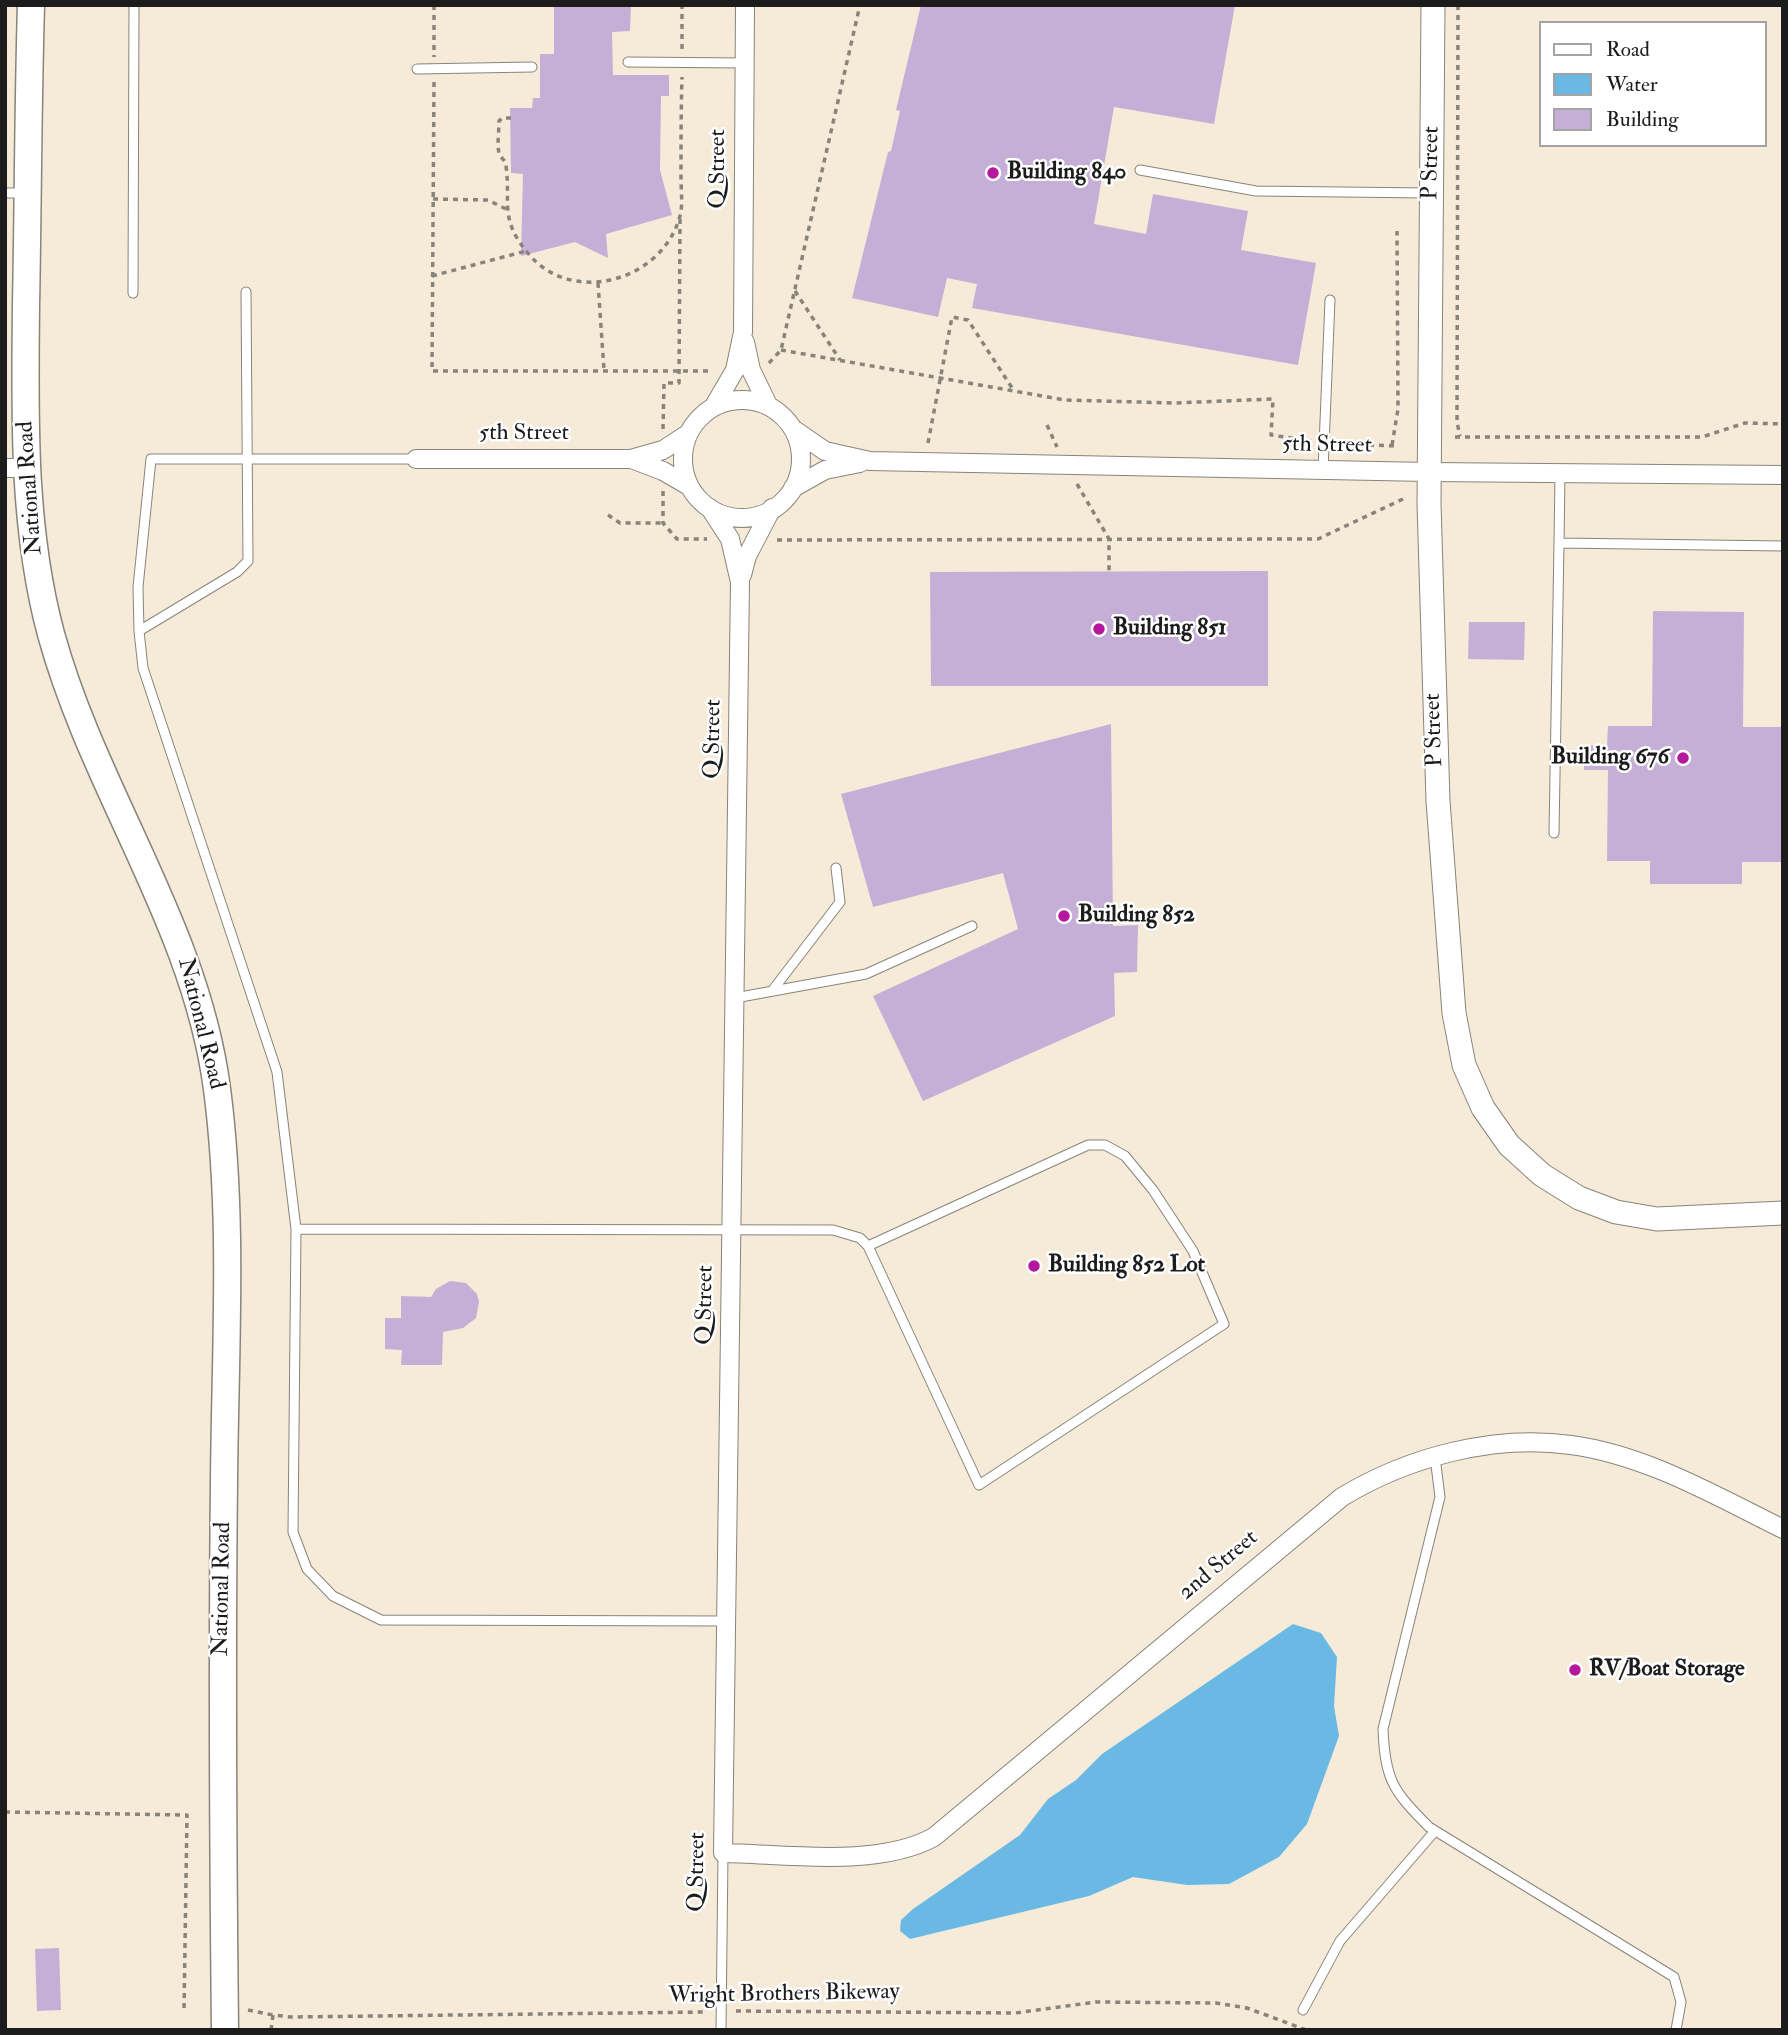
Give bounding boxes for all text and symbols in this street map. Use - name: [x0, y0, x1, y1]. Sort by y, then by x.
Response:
- legend: [1540, 21, 1767, 147]
- text: Road: [1606, 36, 1650, 63]
- text: Water: [1606, 71, 1658, 98]
- text: Building: [1606, 106, 1679, 133]
- street label: P Street: [1418, 126, 1446, 200]
- street label: Q Street: [705, 129, 733, 209]
- place label: Building 840: [1007, 159, 1126, 187]
- marker: Building 840: [985, 165, 1001, 181]
- street label: National Road: [13, 420, 49, 556]
- street label: 5th Street: [479, 420, 569, 448]
- street label: 5th Street: [1282, 431, 1372, 461]
- place label: Building 851: [1113, 615, 1226, 643]
- marker: Building 851: [1091, 621, 1107, 637]
- street label: P Street: [1420, 693, 1450, 767]
- street label: Q Street: [700, 699, 728, 779]
- place label: Building 676: [1551, 744, 1669, 772]
- marker: Building 676: [1675, 750, 1691, 766]
- place label: Building 852: [1078, 902, 1195, 930]
- marker: Building 852: [1056, 908, 1072, 924]
- street label: National Road: [170, 956, 230, 1092]
- place label: Building 852 Lot: [1048, 1252, 1205, 1280]
- marker: Building 852 Lot: [1026, 1258, 1042, 1274]
- street label: Q Street: [692, 1265, 720, 1345]
- street label: National Road: [208, 1522, 238, 1656]
- street label: 2nd Street: [1174, 1525, 1264, 1607]
- place label: RV/Boat Storage: [1589, 1656, 1745, 1684]
- marker: RV/Boat Storage: [1567, 1662, 1583, 1678]
- street label: Q Street: [684, 1832, 712, 1912]
- street label: Wright Brothers Bikeway: [668, 1979, 900, 2011]

